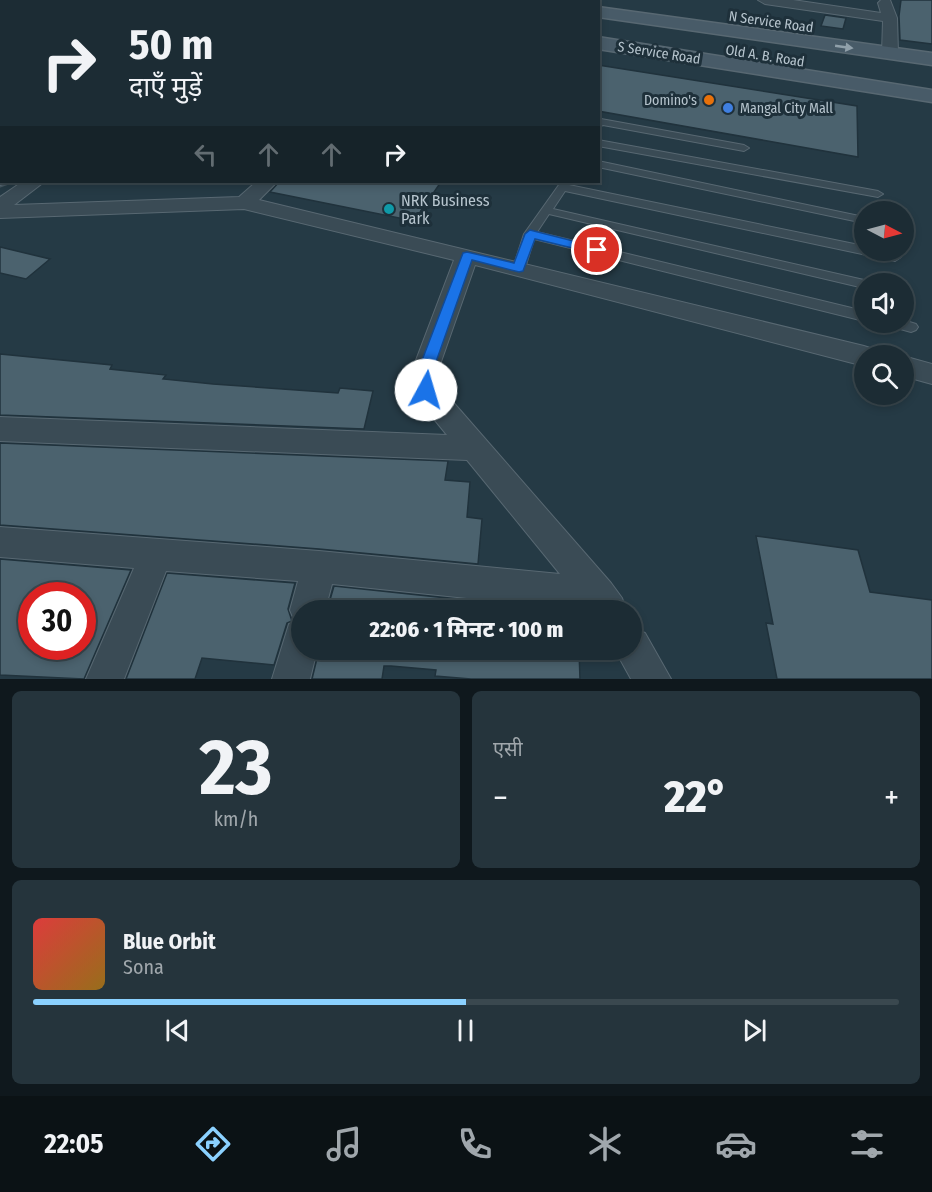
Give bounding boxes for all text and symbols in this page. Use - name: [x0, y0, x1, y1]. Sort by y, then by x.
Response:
- street label: N Service Road: [728, 8, 814, 36]
- text: 50 m: [129, 20, 213, 70]
- icon: right: [30, 24, 108, 102]
- street label: S Service Road: [616, 38, 702, 68]
- street label: Old A. B. Road: [724, 41, 806, 71]
- one-way arrow: [834, 42, 853, 51]
- text: दाएँ मुड़ें: [129, 71, 202, 103]
- place label: Domino's: [644, 92, 697, 109]
- marker: Domino's: [702, 93, 716, 107]
- place label: Mangal City Mall: [740, 100, 833, 117]
- marker: Mangal City Mall: [721, 101, 735, 115]
- icon: left: [189, 138, 222, 171]
- icon: ahead: [252, 138, 285, 171]
- icon: ahead: [315, 138, 348, 171]
- icon: right: [378, 138, 411, 171]
- place label: NRK Business Park: [401, 191, 490, 228]
- north arrow: [854, 201, 914, 261]
- map controls: [854, 201, 914, 405]
- marker: NRK Business Park: [382, 202, 396, 216]
- pin: [571, 224, 622, 275]
- icon: arrive: [580, 233, 613, 266]
- button: sound: [854, 273, 914, 333]
- button: search: [854, 345, 914, 405]
- position arrow: [394, 358, 458, 422]
- speed limit sign: 30: [18, 582, 96, 660]
- text: 22:06 · 1 मिनट · 100 m: [370, 616, 563, 643]
- text: 23: [199, 721, 273, 815]
- text: एसी: [493, 737, 523, 761]
- text: 22°: [664, 770, 728, 824]
- text: −: [493, 778, 508, 818]
- text: +: [884, 778, 899, 818]
- text: km/h: [214, 807, 258, 831]
- text: Blue Orbit: [123, 928, 216, 955]
- text: Sona: [123, 955, 164, 979]
- icon: previous: [161, 1014, 194, 1047]
- icon: pause: [449, 1014, 482, 1047]
- icon: next: [738, 1014, 771, 1047]
- icon: directions: [192, 1123, 234, 1165]
- icon: music: [323, 1123, 365, 1165]
- icon: phone: [454, 1123, 496, 1165]
- icon: climate: [584, 1123, 626, 1165]
- icon: car: [715, 1123, 757, 1165]
- icon: filters: [846, 1123, 888, 1165]
- text: 22:05: [44, 1128, 104, 1160]

